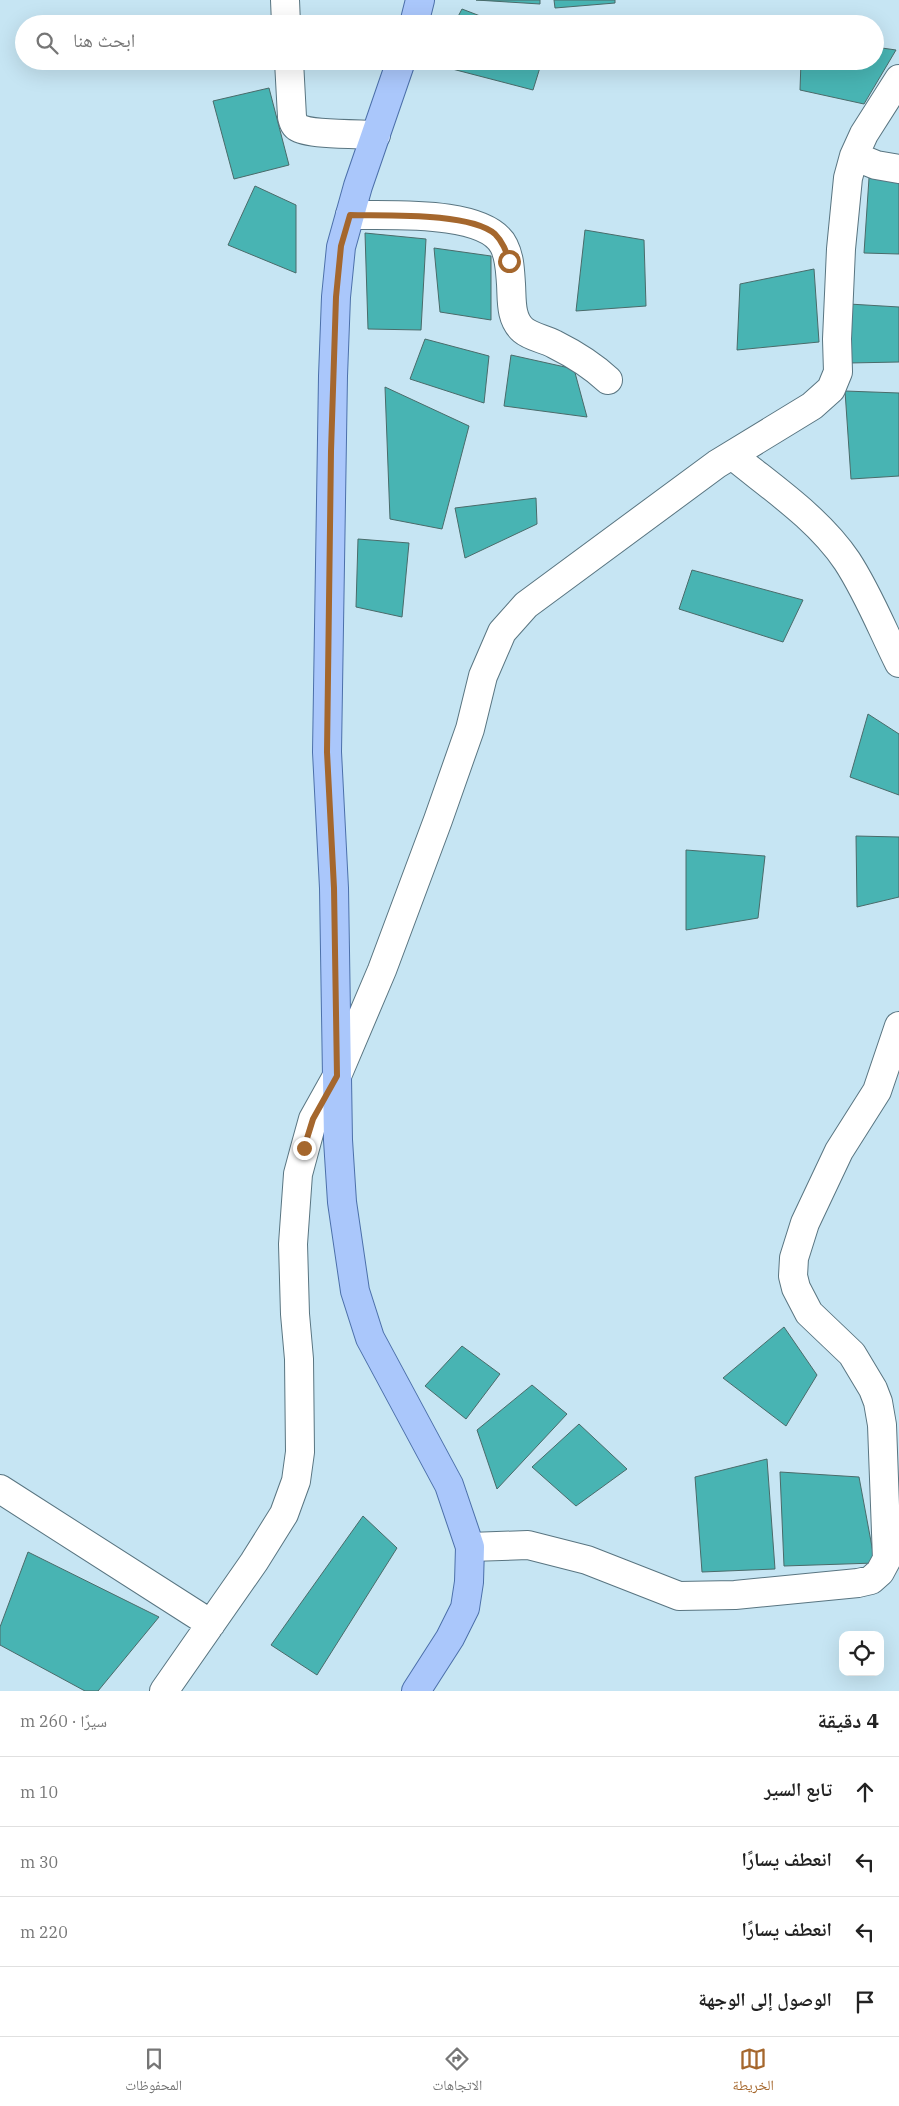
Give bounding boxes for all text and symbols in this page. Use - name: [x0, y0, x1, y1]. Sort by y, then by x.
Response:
- search box: [15, 15, 884, 70]
- text: ابحث هنا: [73, 28, 135, 52]
- icon: search: [33, 29, 61, 57]
- route start: [498, 250, 521, 273]
- route end: [293, 1137, 316, 1160]
- map controls: [839, 1631, 884, 1676]
- button: locate: [839, 1631, 884, 1676]
- text: 4 دقيقة: [817, 1706, 879, 1734]
- text: سيرًا · 260 m: [20, 1711, 107, 1731]
- text: تابع السير: [764, 1777, 832, 1801]
- icon: ahead: [851, 1778, 879, 1806]
- text: 10 m: [20, 1782, 58, 1802]
- text: انعطف يسارًا: [741, 1847, 832, 1871]
- icon: left: [851, 1848, 879, 1876]
- text: 30 m: [20, 1852, 58, 1872]
- text: انعطف يسارًا: [741, 1917, 832, 1941]
- icon: left: [851, 1918, 879, 1946]
- text: 220 m: [20, 1922, 68, 1942]
- text: الوصول إلى الوجهة: [698, 1987, 832, 2011]
- icon: arrive: [851, 1988, 879, 2016]
- tab: المحفوظات: [125, 2045, 182, 2099]
- tab: الاتجاهات: [433, 2045, 482, 2099]
- tab: الخريطة: [733, 2045, 774, 2099]

